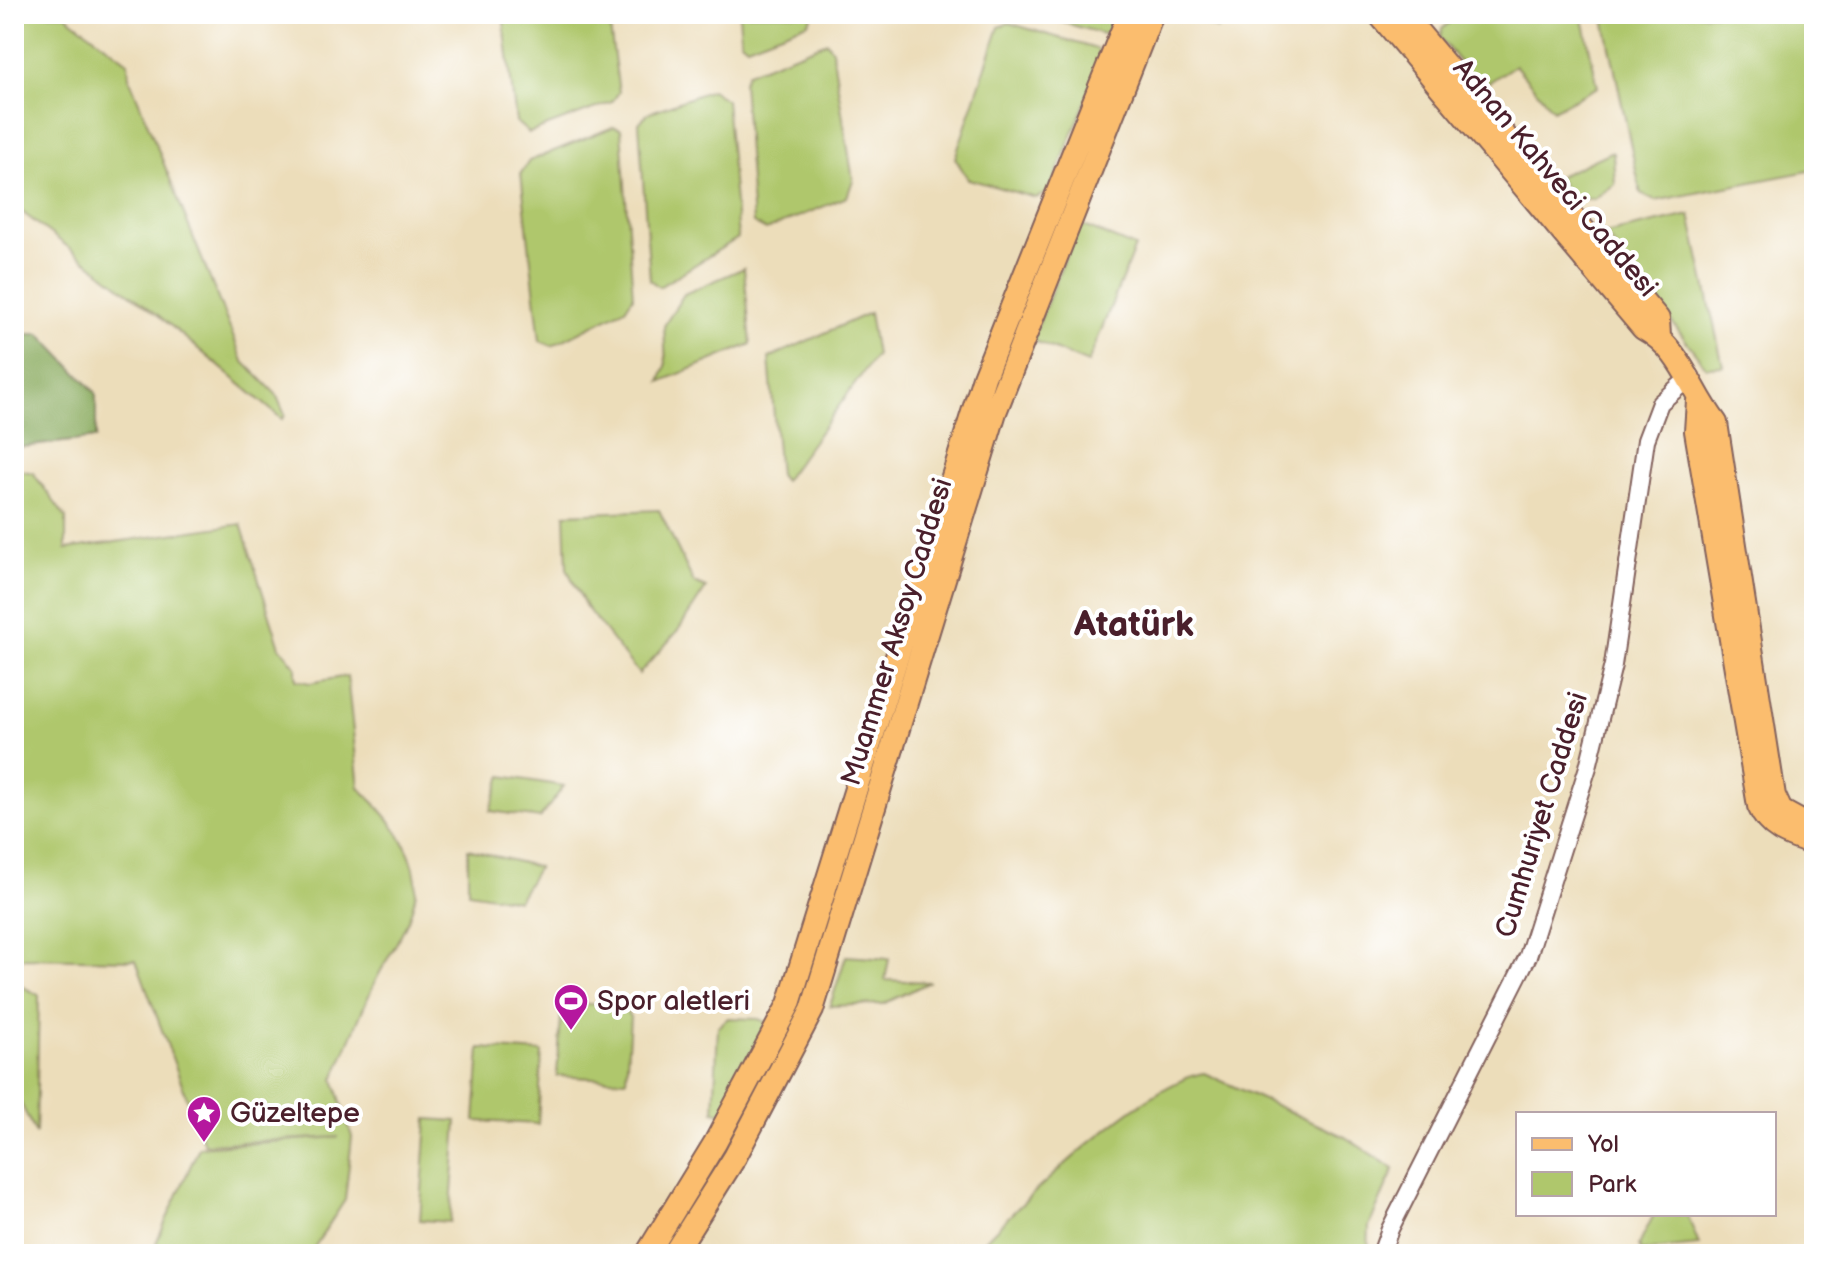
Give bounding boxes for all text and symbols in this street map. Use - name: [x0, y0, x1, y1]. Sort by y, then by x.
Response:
- street label: Adnan Kahveci Caddesi: [1446, 52, 1664, 304]
- street label: Muammer Aksoy Caddesi: [834, 474, 960, 790]
- district label: Atatürk: [1073, 604, 1194, 647]
- street label: Cumhuriyet Caddesi: [1489, 688, 1595, 942]
- sports icon: Spor aletleri: [552, 982, 590, 1032]
- place label: Spor aletleri: [597, 985, 750, 1018]
- place icon: Güzeltepe: [185, 1094, 223, 1144]
- place label: Güzeltepe: [230, 1097, 360, 1130]
- legend: [1516, 1112, 1776, 1216]
- text: Yol: [1587, 1130, 1619, 1159]
- text: Park: [1588, 1170, 1636, 1199]

